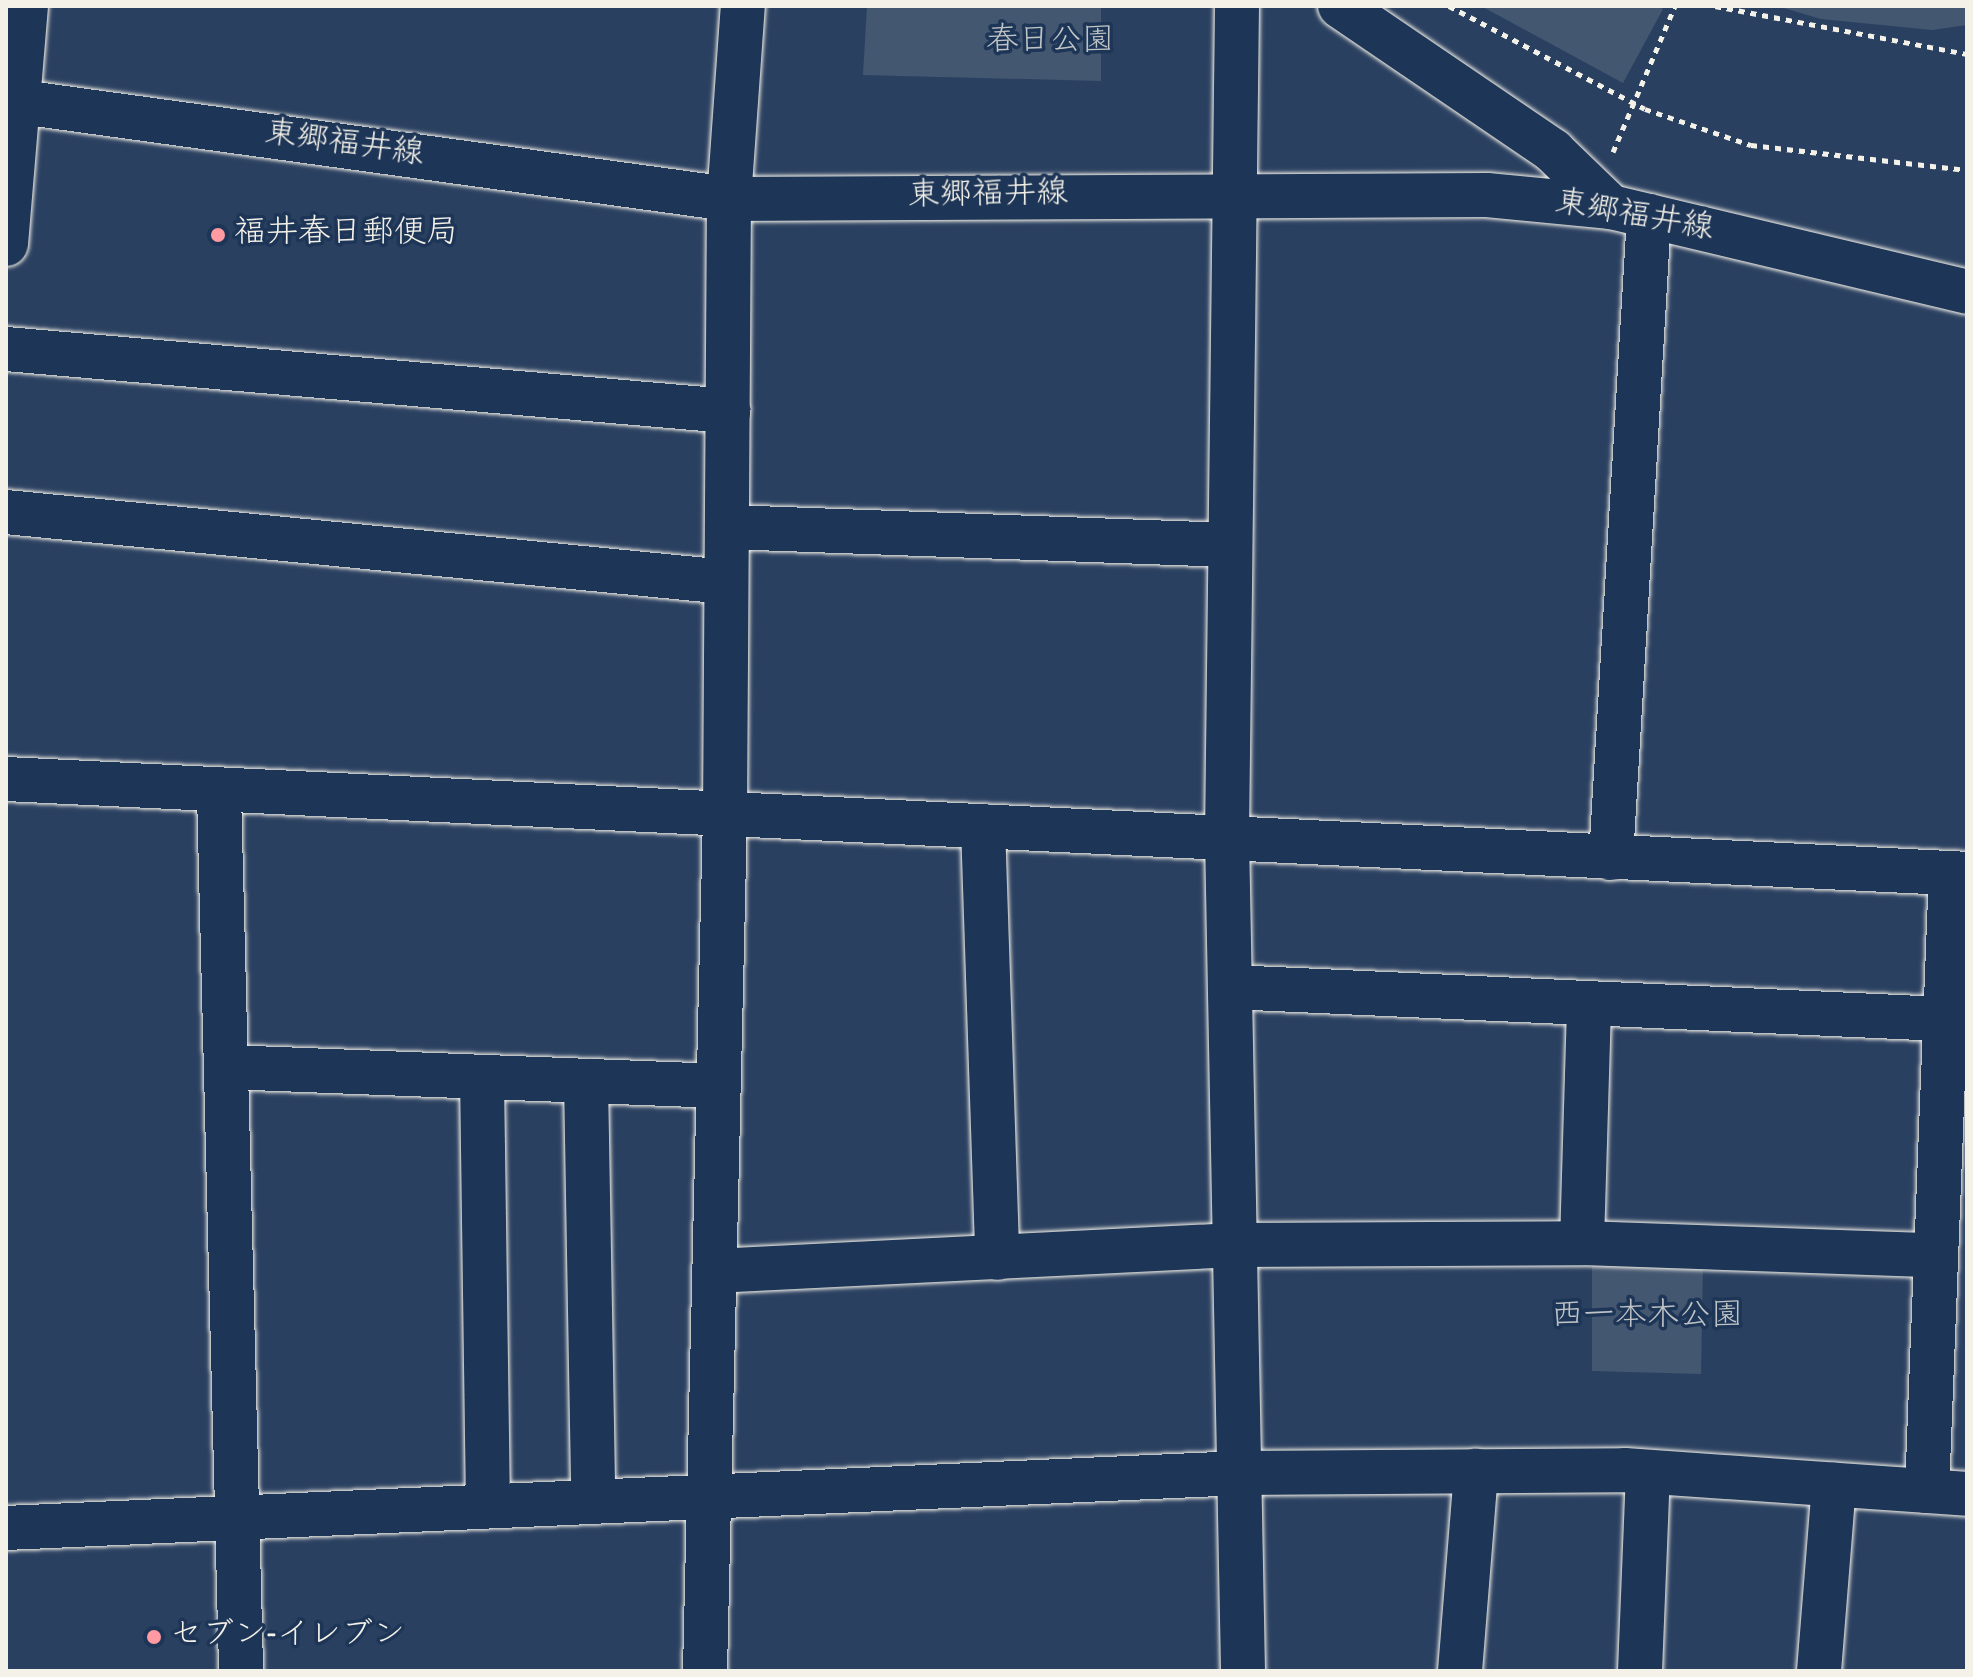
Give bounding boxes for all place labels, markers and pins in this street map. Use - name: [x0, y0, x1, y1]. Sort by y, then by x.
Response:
- place label: 福井春日郵便局: [234, 216, 458, 254]
- marker: 福井春日郵便局: [209, 226, 227, 244]
- place label: セブン-イレブン: [170, 1618, 405, 1656]
- marker: セブン-イレブン: [145, 1628, 163, 1646]

